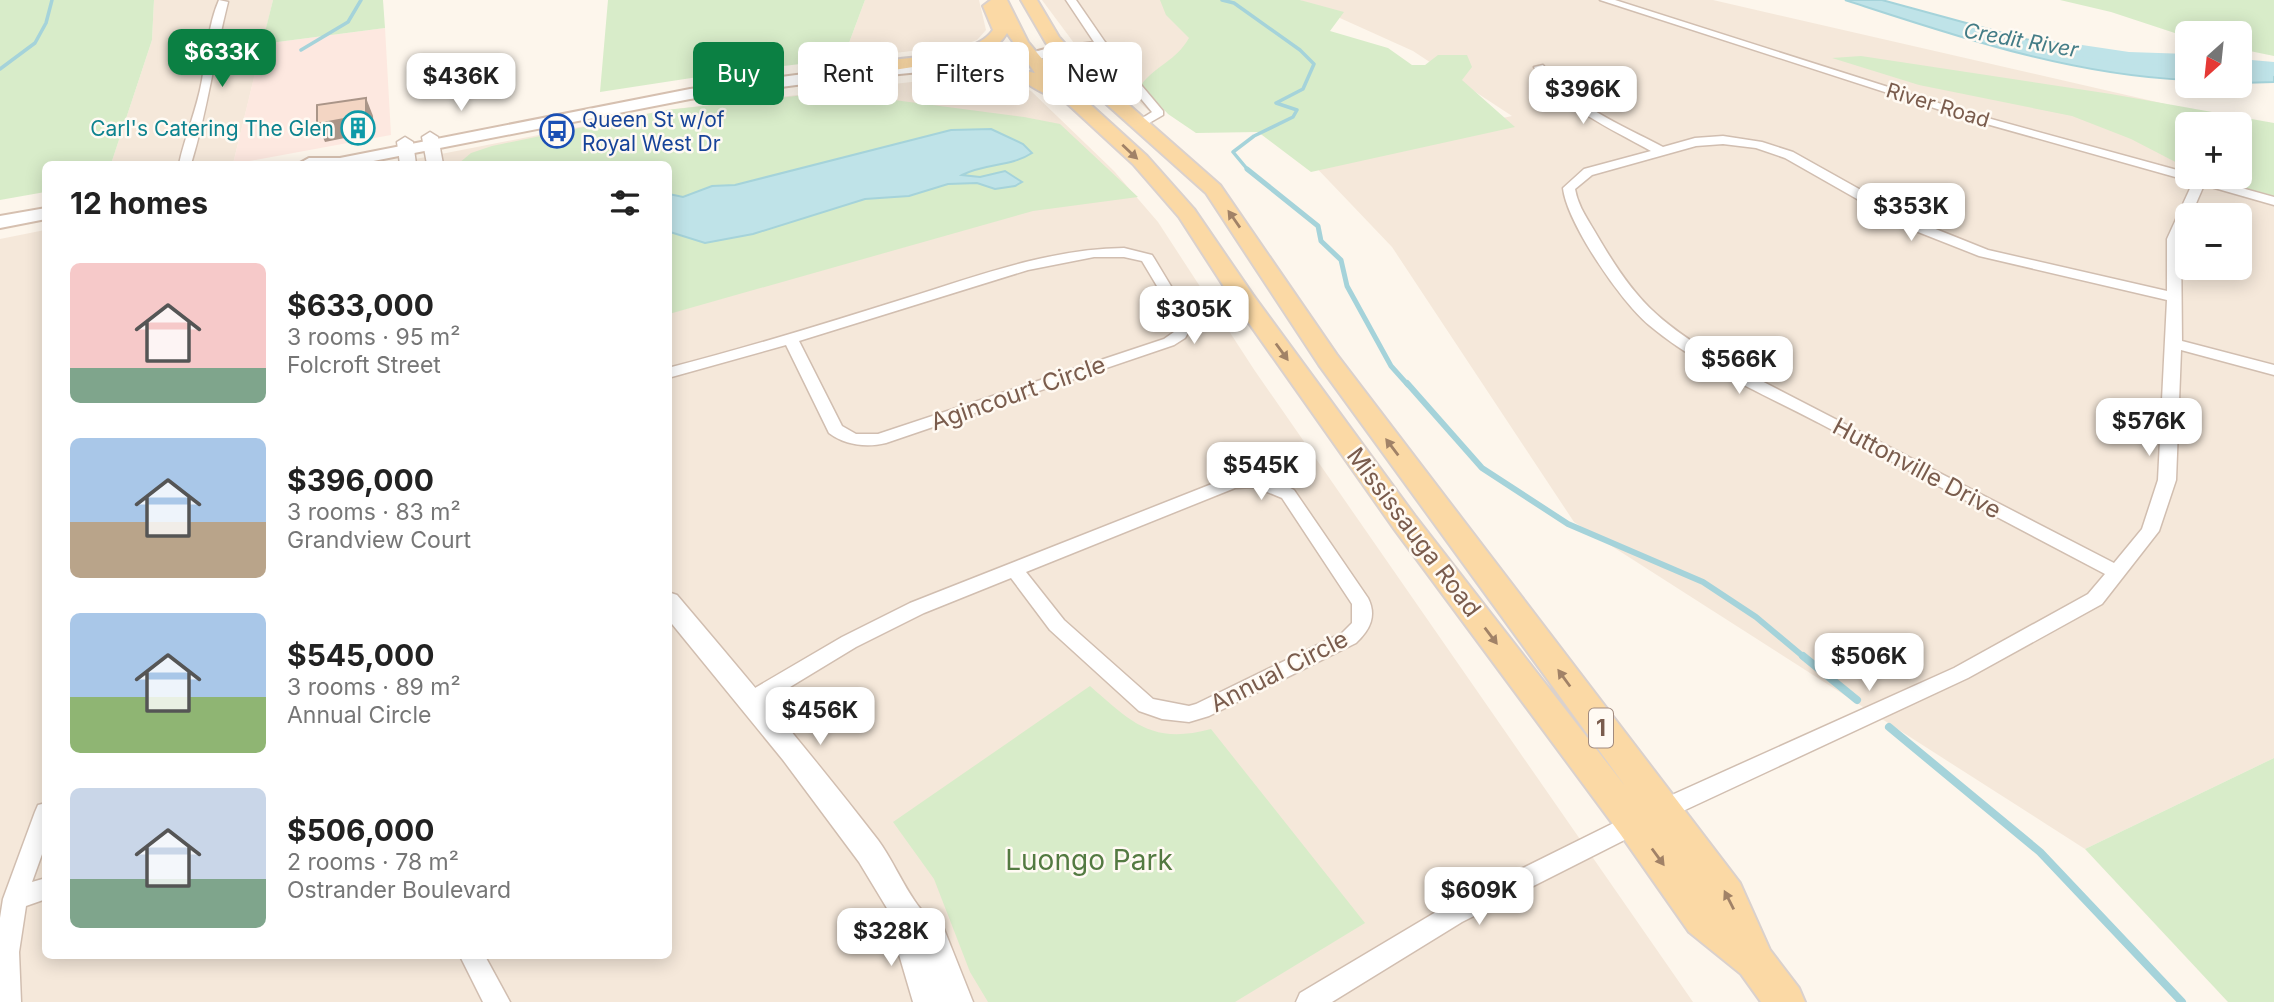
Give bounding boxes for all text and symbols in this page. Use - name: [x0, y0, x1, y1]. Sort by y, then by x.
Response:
- water label: Credit River: [1962, 18, 2081, 63]
- north arrow: [2175, 21, 2252, 98]
- map controls: [2175, 21, 2252, 280]
- pin: $633K: [173, 29, 271, 89]
- text: $633K: [184, 38, 260, 66]
- chip: Buy: [693, 42, 784, 105]
- chip: Rent: [798, 42, 898, 105]
- chip: Filters: [912, 42, 1029, 105]
- chip: New: [1043, 42, 1142, 105]
- pin: $436K: [412, 54, 510, 113]
- text: $436K: [423, 62, 499, 90]
- pin: $396K: [1534, 66, 1632, 126]
- text: $396K: [1545, 75, 1621, 103]
- street label: River Road: [1883, 77, 1993, 133]
- place label: Queen St w/of Royal West Dr: [582, 107, 725, 156]
- building icon: Carl's Catering The Glen: [339, 109, 377, 147]
- bus stop icon: Queen St w/of Royal West Dr: [538, 112, 576, 150]
- button: +: [2175, 112, 2252, 189]
- place label: Carl's Catering The Glen: [90, 116, 334, 141]
- one-way arrow: [1121, 143, 1138, 159]
- icon: filters: [606, 184, 644, 222]
- pin: $353K: [1862, 184, 1960, 243]
- text: 12 homes: [70, 185, 208, 221]
- text: $353K: [1873, 192, 1949, 220]
- button: −: [2175, 203, 2252, 280]
- one-way arrow: [1227, 210, 1241, 228]
- pin: $305K: [1145, 286, 1243, 346]
- text: $633,000: [287, 287, 434, 323]
- icon: home: [126, 291, 210, 375]
- text: $305K: [1156, 295, 1232, 323]
- text: 3 rooms · 95 m²: [287, 323, 460, 351]
- pin: $566K: [1690, 336, 1788, 396]
- one-way arrow: [1275, 343, 1289, 361]
- text: $566K: [1701, 345, 1777, 373]
- street label: Agincourt Circle: [927, 349, 1109, 437]
- text: Folcroft Street: [287, 351, 441, 379]
- pin: $576K: [2100, 398, 2198, 458]
- text: $576K: [2112, 407, 2186, 435]
- street label: Huttonville Drive: [1828, 411, 2006, 525]
- one-way arrow: [1386, 438, 1400, 456]
- pin: $545K: [1212, 442, 1310, 502]
- street label: Mississauga Road: [1341, 442, 1487, 622]
- text: $545K: [1223, 451, 1299, 479]
- text: $396,000: [287, 462, 434, 498]
- icon: home: [126, 466, 210, 550]
- text: 3 rooms · 83 m²: [287, 498, 461, 526]
- text: Grandview Court: [287, 526, 471, 554]
- street label: Annual Circle: [1205, 624, 1353, 718]
- one-way arrow: [1484, 627, 1498, 645]
- pin: $506K: [1820, 634, 1918, 693]
- text: $545,000: [287, 637, 434, 673]
- icon: home: [126, 641, 210, 725]
- text: $506K: [1831, 642, 1907, 670]
- one-way arrow: [1558, 669, 1572, 687]
- text: 3 rooms · 89 m²: [287, 673, 461, 701]
- pin: $456K: [771, 688, 869, 747]
- text: $456K: [782, 696, 858, 724]
- text: Annual Circle: [287, 701, 431, 729]
- road number: 1: [1589, 708, 1613, 748]
- text: $506,000: [287, 812, 434, 848]
- icon: home: [126, 816, 210, 900]
- park label: Luongo Park: [1005, 843, 1173, 877]
- text: 2 rooms · 78 m²: [287, 848, 459, 876]
- one-way arrow: [1651, 848, 1665, 866]
- pin: $609K: [1430, 867, 1528, 927]
- text: Ostrander Boulevard: [287, 876, 511, 904]
- text: $609K: [1441, 876, 1518, 904]
- one-way arrow: [1723, 890, 1734, 910]
- pin: $328K: [842, 908, 940, 968]
- text: $328K: [853, 917, 929, 945]

